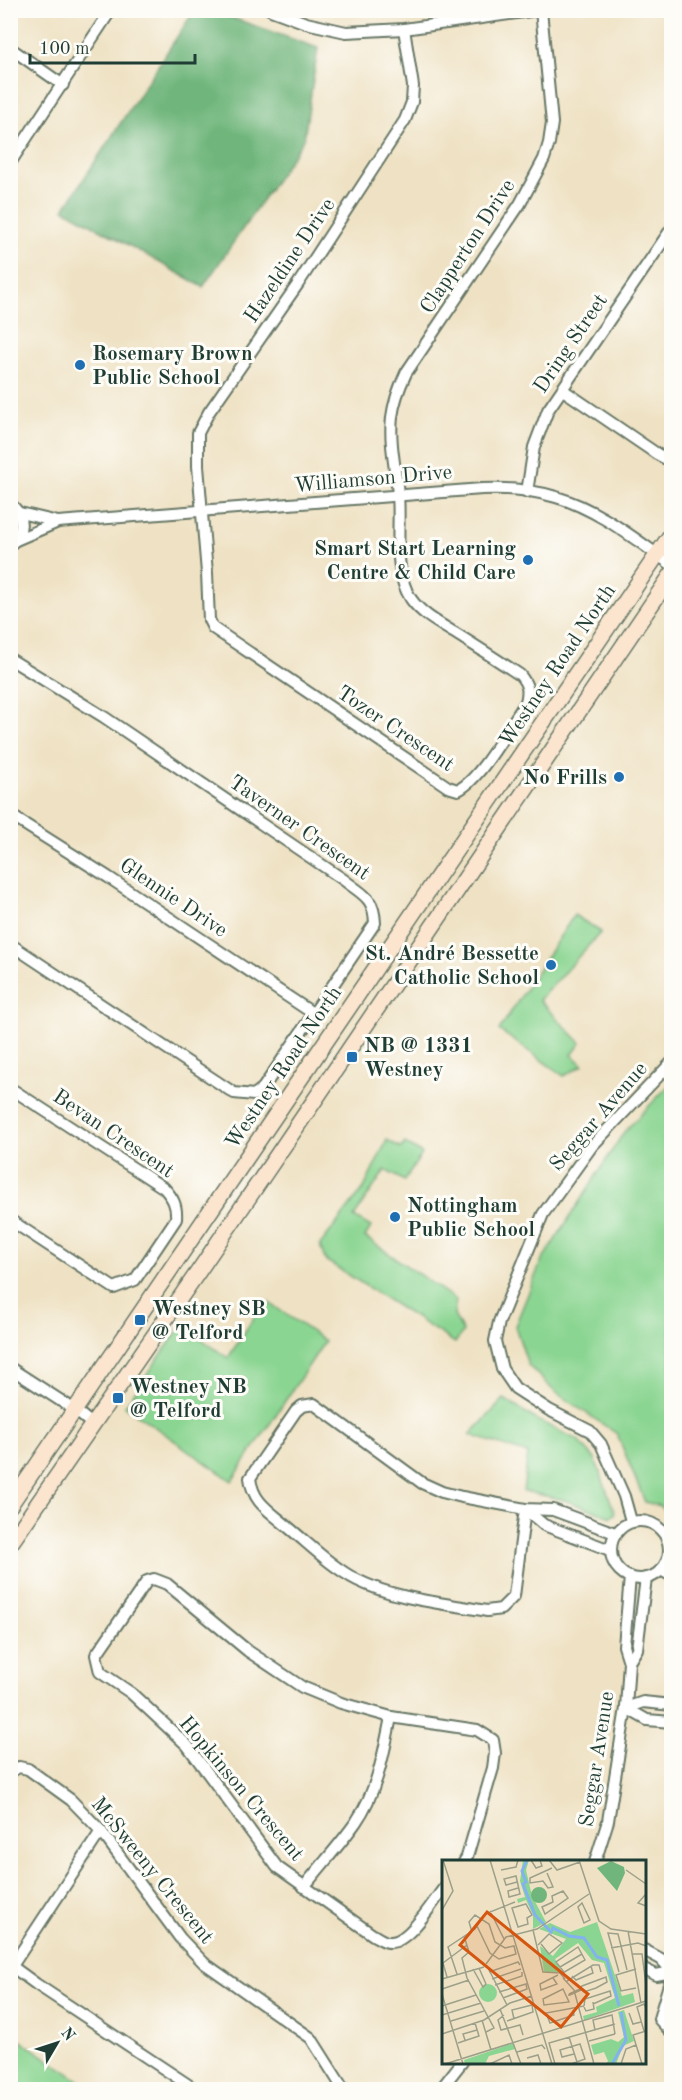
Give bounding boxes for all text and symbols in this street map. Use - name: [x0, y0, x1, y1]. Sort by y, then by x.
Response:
- scale bar: [30, 27, 195, 65]
- text: 100 m: [39, 40, 90, 58]
- street label: Clapperton Drive: [417, 176, 519, 318]
- street label: Hazeldine Drive: [241, 195, 340, 327]
- street label: Dring Street: [530, 290, 612, 397]
- place label: Rosemary Brown Public School: [92, 344, 253, 389]
- marker: Rosemary Brown Public School: [73, 358, 87, 372]
- street label: Williamson Drive: [293, 462, 453, 497]
- place label: Smart Start Learning Centre & Child Care: [314, 539, 516, 584]
- marker: Smart Start Learning Centre & Child Care: [521, 553, 535, 567]
- street label: Westney Road North: [496, 581, 620, 751]
- street label: Tozer Crescent: [333, 682, 458, 776]
- place label: No Frills: [523, 768, 607, 789]
- marker: No Frills: [612, 770, 626, 784]
- street label: Taverner Crescent: [225, 772, 373, 885]
- street label: Glennie Drive: [116, 855, 231, 942]
- place label: St. André Bessette Catholic School: [365, 944, 539, 989]
- marker: St. André Bessette Catholic School: [544, 958, 558, 972]
- street label: Westney Road North: [222, 983, 346, 1153]
- place label: NB @ 1331 Westney: [364, 1036, 473, 1081]
- marker: NB @ 1331 Westney: [345, 1050, 359, 1064]
- street label: Seggar Avenue: [546, 1058, 652, 1176]
- street label: Bevan Crescent: [49, 1086, 178, 1182]
- place label: Nottingham Public School: [407, 1196, 535, 1241]
- marker: Nottingham Public School: [388, 1210, 402, 1224]
- place label: Westney SB @ Telford: [152, 1299, 266, 1344]
- marker: Westney SB @ Telford: [133, 1313, 147, 1327]
- place label: Westney NB @ Telford: [130, 1377, 247, 1422]
- marker: Westney NB @ Telford: [111, 1391, 125, 1405]
- street label: Seggar Avenue: [576, 1690, 619, 1828]
- street label: Hopkinson Crescent: [174, 1713, 307, 1865]
- street label: McSweeny Crescent: [86, 1794, 217, 1948]
- inset map: [442, 1860, 646, 2064]
- north arrow: [27, 2013, 87, 2073]
- text: N: [57, 2025, 78, 2045]

